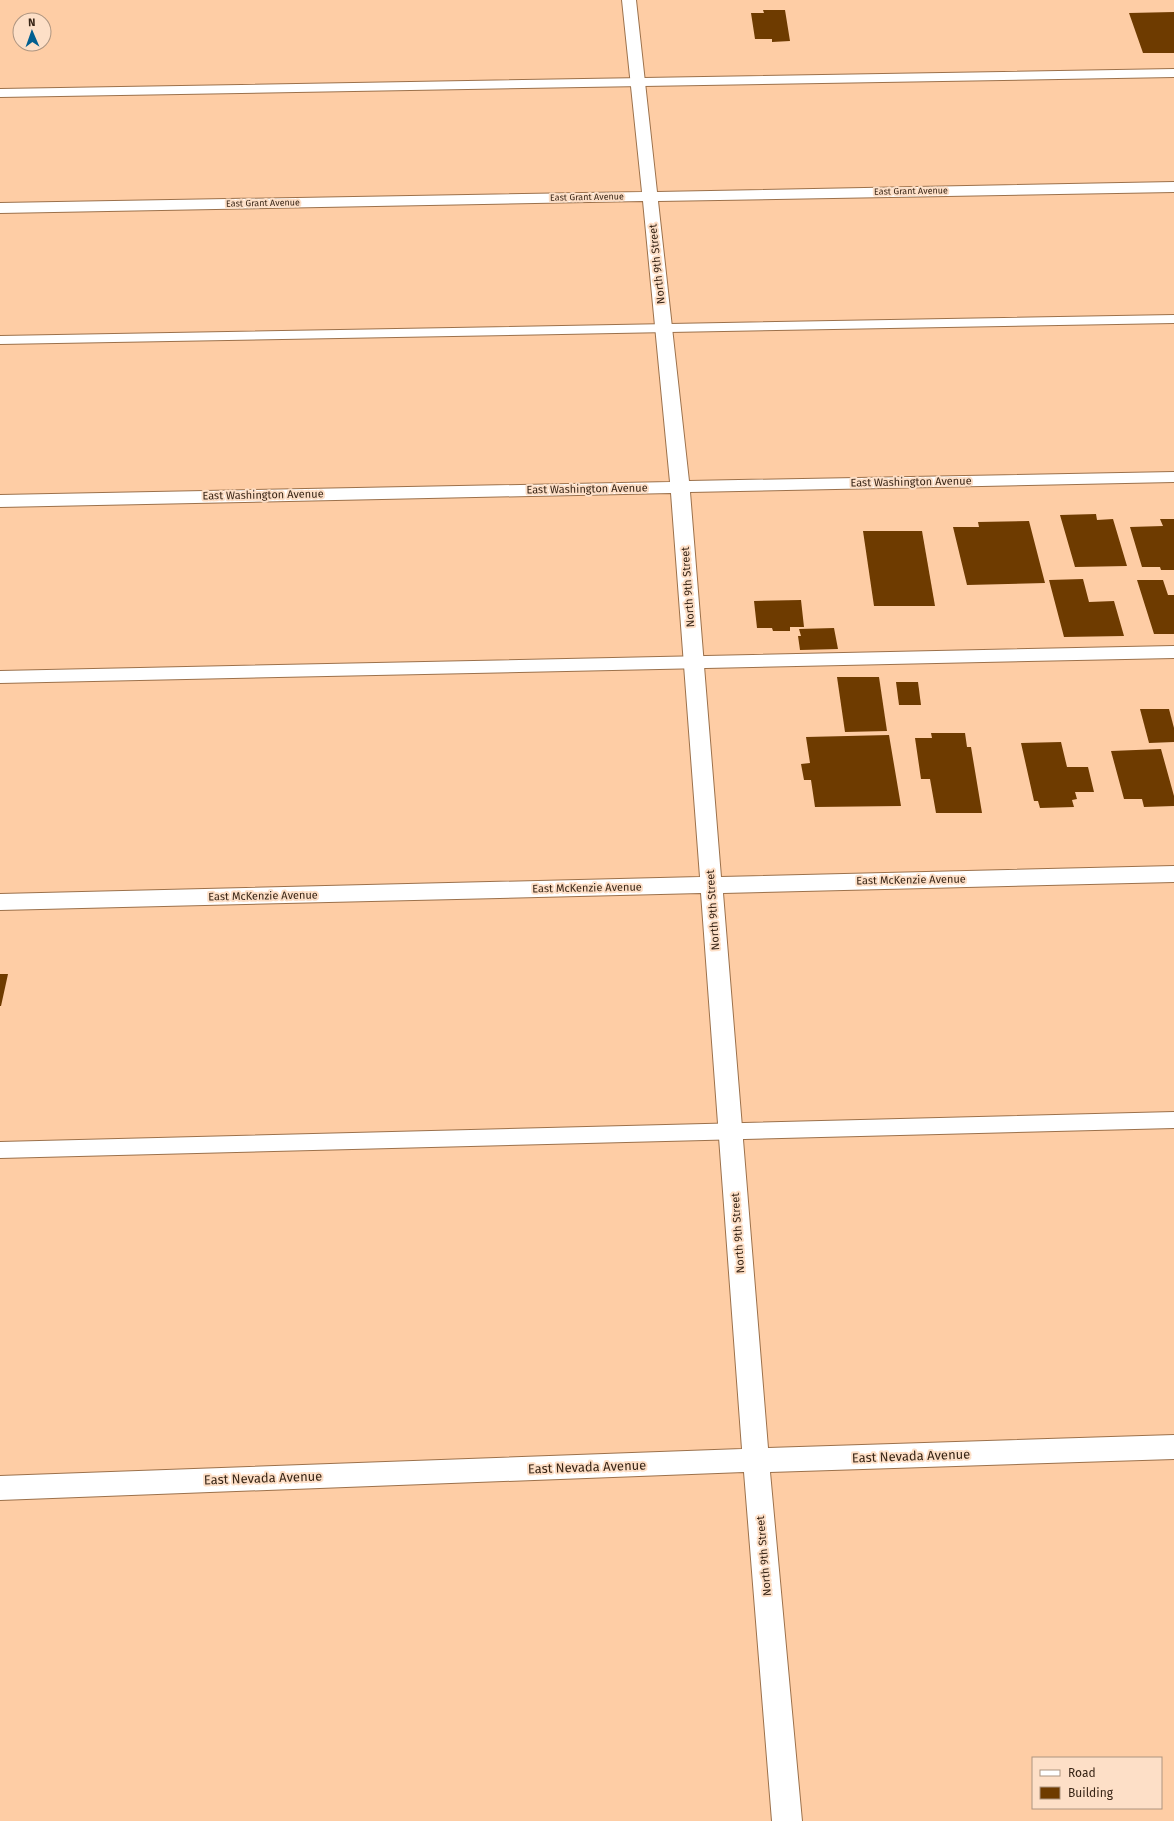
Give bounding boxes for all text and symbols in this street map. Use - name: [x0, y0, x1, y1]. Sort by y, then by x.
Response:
- north arrow: [12, 12, 52, 52]
- text: N: [28, 16, 36, 29]
- street label: East Grant Avenue: [874, 185, 948, 197]
- street label: East Grant Avenue: [550, 191, 624, 203]
- street label: East Grant Avenue: [226, 197, 300, 209]
- street label: North 9th Street: [646, 223, 668, 305]
- street label: East Washington Avenue: [850, 474, 972, 490]
- street label: East Washington Avenue: [526, 481, 648, 497]
- street label: East Washington Avenue: [202, 487, 324, 503]
- street label: North 9th Street: [679, 546, 697, 628]
- street label: North 9th Street: [704, 869, 722, 951]
- street label: East McKenzie Avenue: [856, 873, 966, 887]
- street label: East McKenzie Avenue: [532, 881, 642, 895]
- street label: East McKenzie Avenue: [208, 889, 318, 903]
- street label: North 9th Street: [729, 1192, 747, 1274]
- street label: East Nevada Avenue: [851, 1446, 971, 1466]
- street label: East Nevada Avenue: [527, 1457, 647, 1477]
- street label: East Nevada Avenue: [203, 1468, 323, 1488]
- street label: North 9th Street: [754, 1515, 774, 1597]
- legend: [1032, 1757, 1162, 1809]
- text: Road: [1068, 1766, 1096, 1780]
- text: Building: [1068, 1786, 1114, 1800]

